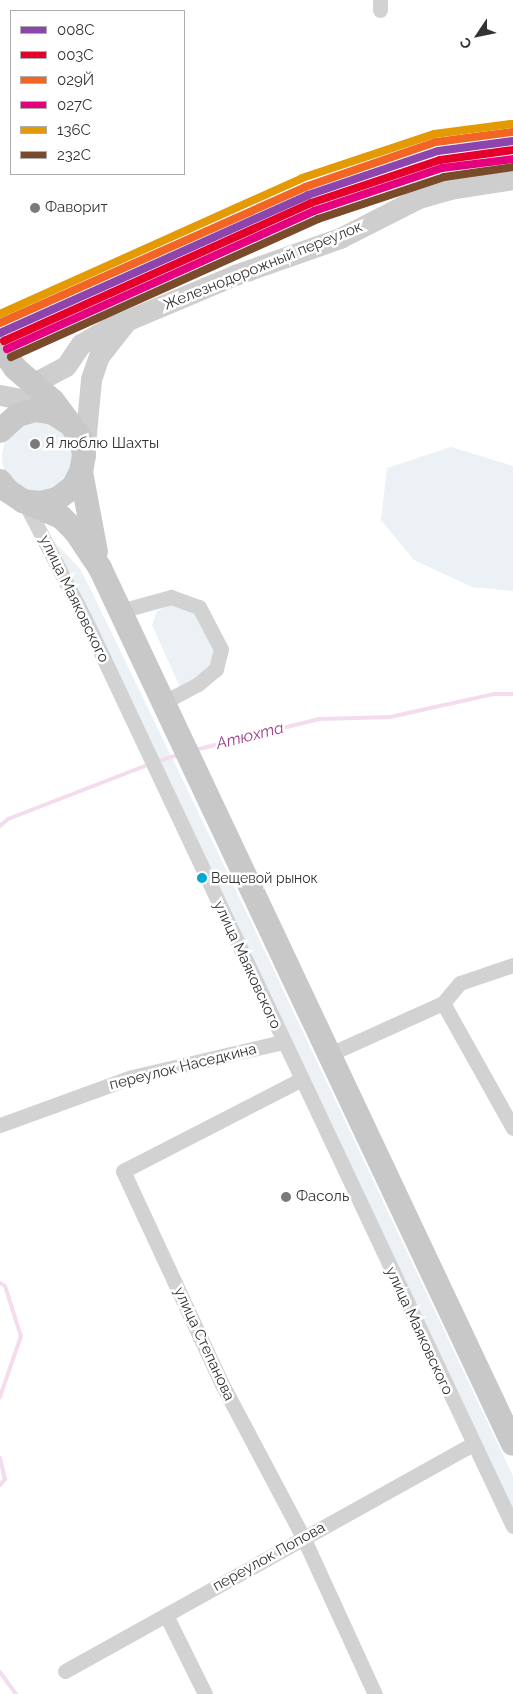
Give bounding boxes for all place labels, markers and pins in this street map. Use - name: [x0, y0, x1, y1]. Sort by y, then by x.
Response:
- place label: Фаворит: [45, 199, 108, 217]
- marker: Фаворит: [29, 202, 41, 214]
- place label: Я люблю Шахты: [45, 435, 159, 453]
- marker: Я люблю Шахты: [29, 438, 41, 450]
- place label: Вещевой рынок: [211, 870, 318, 886]
- marker: Вещевой рынок: [197, 873, 207, 883]
- place label: Фасоль: [296, 1188, 349, 1206]
- marker: Фасоль: [280, 1191, 292, 1203]

